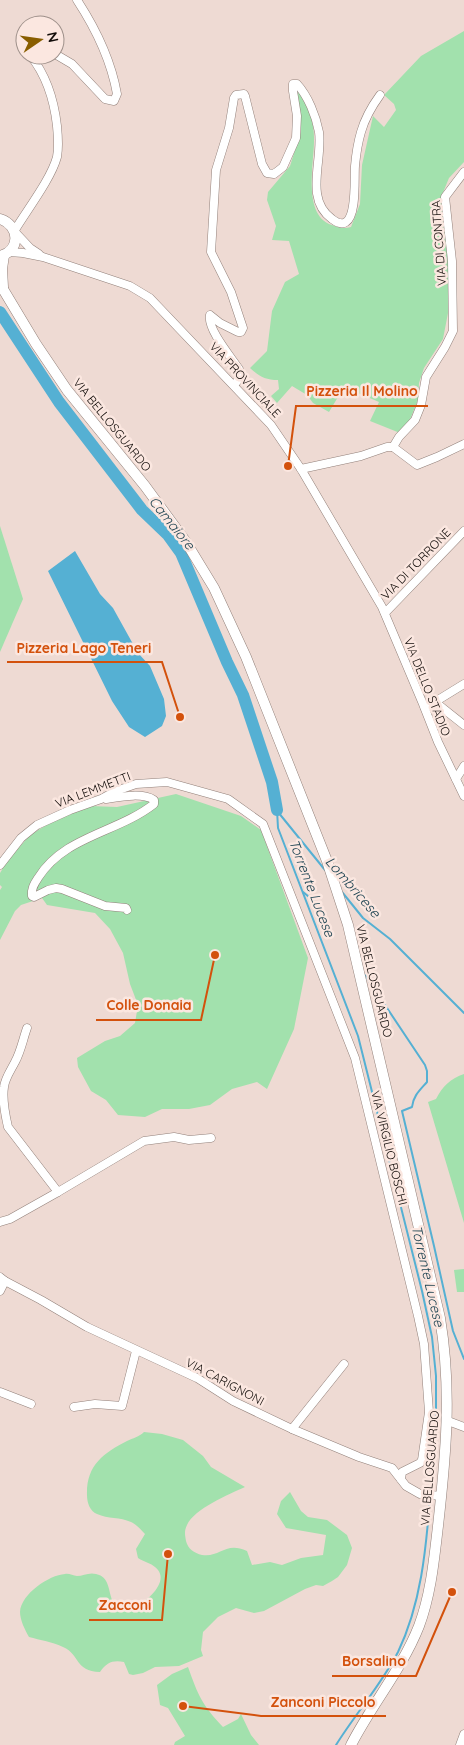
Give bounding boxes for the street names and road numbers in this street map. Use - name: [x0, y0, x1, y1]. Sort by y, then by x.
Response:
- street label: VIA DI CONTRA: [428, 200, 449, 286]
- street label: VIA PROVINCIALE: [207, 339, 284, 421]
- street label: VIA BELLOSGUARDO: [70, 375, 155, 474]
- street label: VIA DI TORRONE: [378, 525, 454, 603]
- street label: VIA DELLO STADIO: [401, 636, 454, 738]
- street label: VIA LEMMETTI: [53, 768, 133, 811]
- street label: VIA BELLOSGUARDO: [353, 923, 396, 1039]
- street label: VIA VIRGILIO BOSCHI: [368, 1089, 411, 1207]
- street label: VIA CARIGNONI: [183, 1355, 267, 1409]
- street label: VIA BELLOSGUARDO: [417, 1410, 442, 1526]

